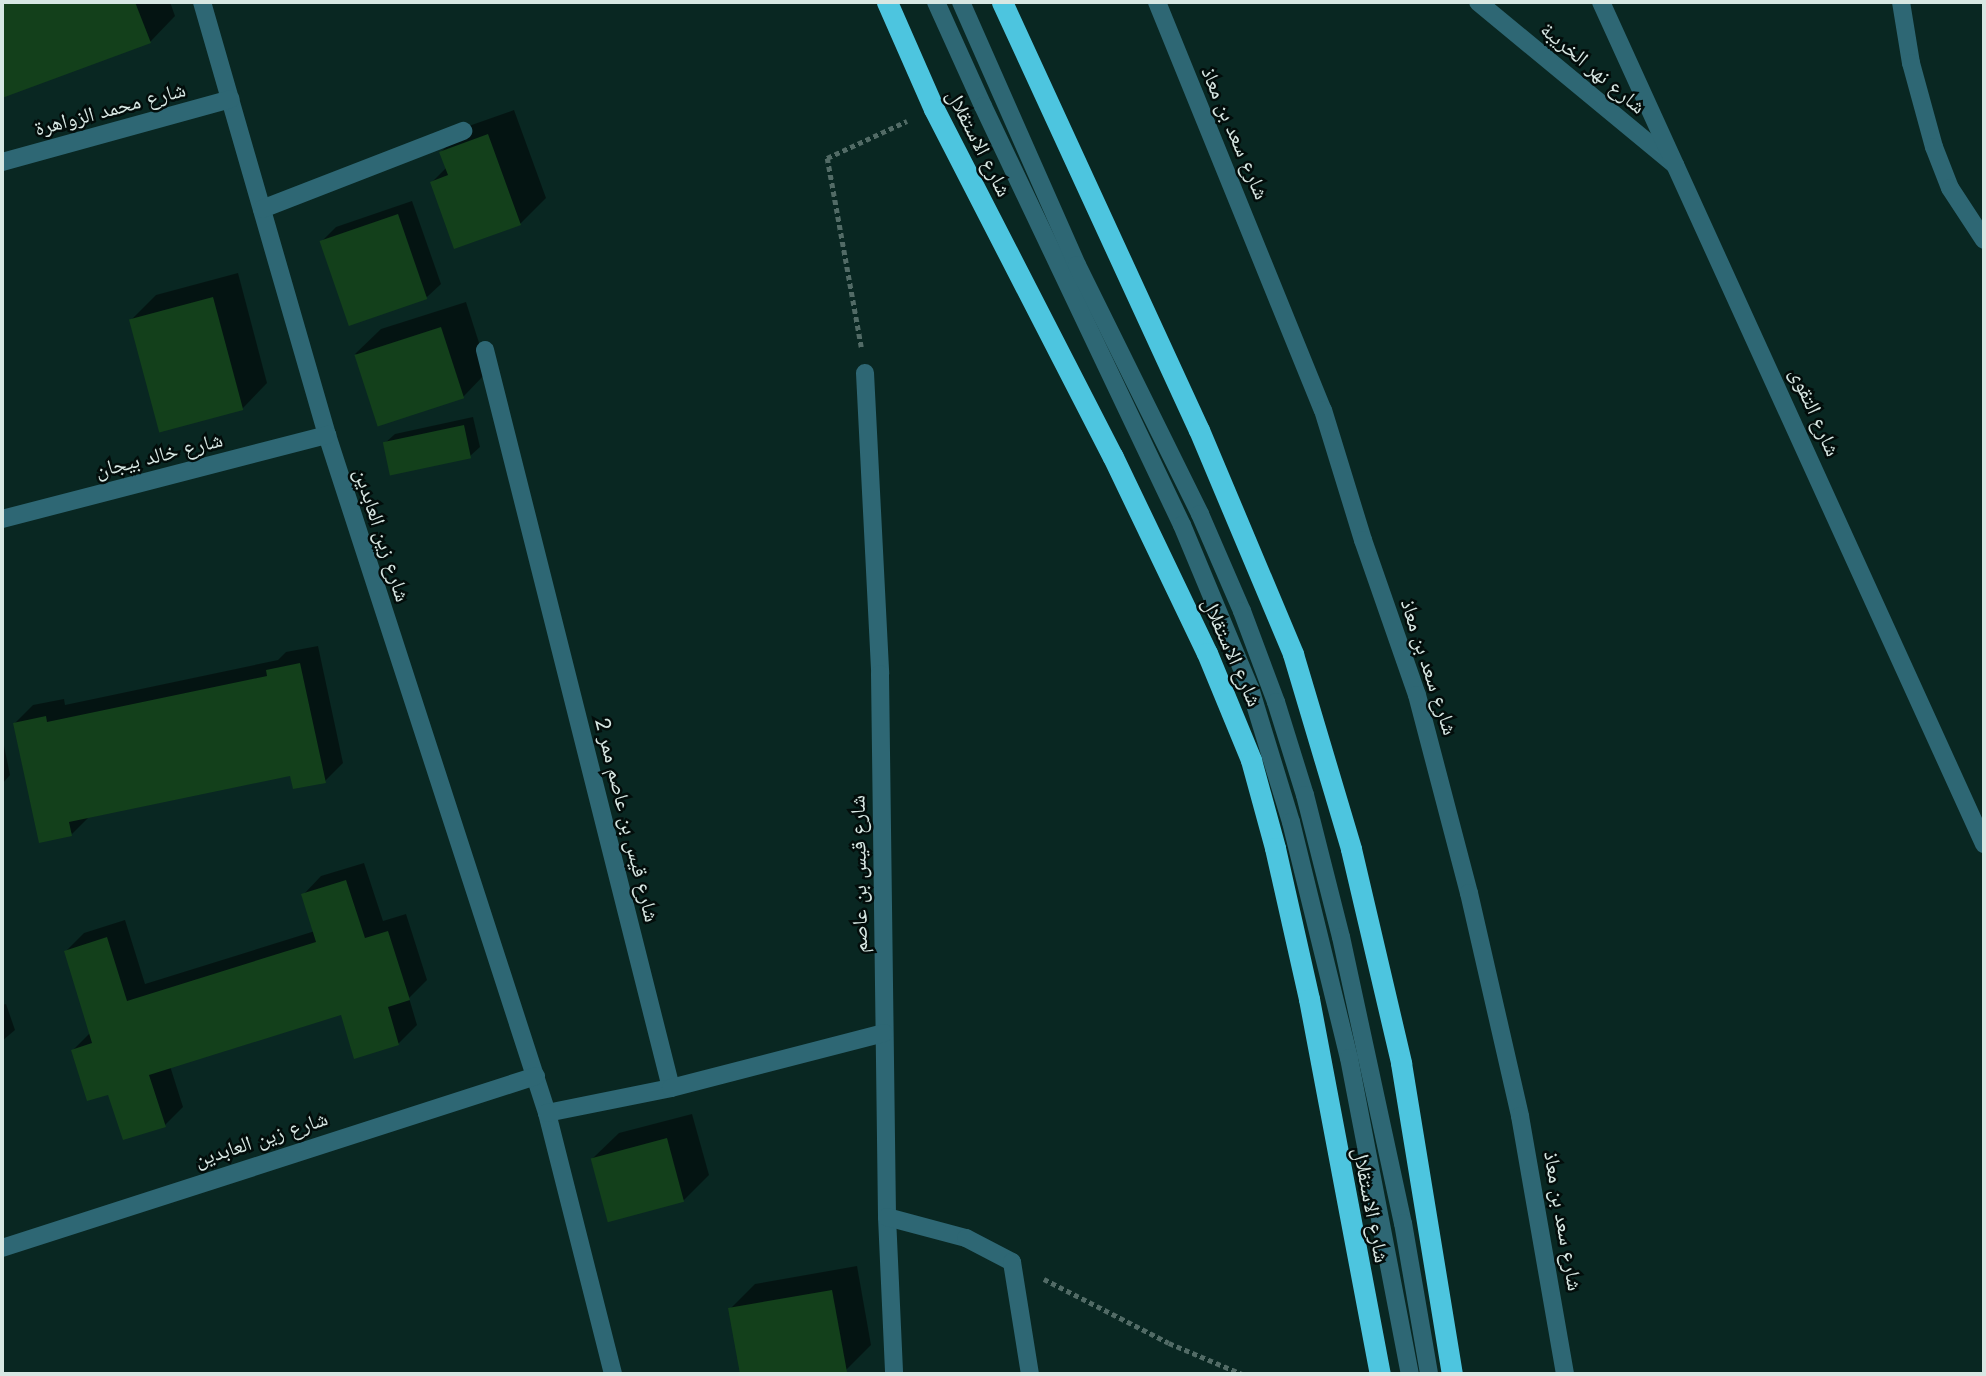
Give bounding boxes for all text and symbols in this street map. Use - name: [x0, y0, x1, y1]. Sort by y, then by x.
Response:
- street label: شارع نهر الخريبة: [1535, 17, 1651, 119]
- street label: شارع سعد بن معاذ: [1196, 63, 1274, 203]
- street label: شارع محمد الزواهرة: [32, 77, 188, 141]
- street label: شارع الاستقلال: [941, 85, 1017, 201]
- street label: شارع التقوى: [1784, 364, 1846, 460]
- street label: شارع خالد بيجان: [93, 427, 225, 483]
- street label: شارع زين العابدين: [349, 465, 415, 605]
- street label: شارع الاستقلال: [1197, 593, 1267, 711]
- street label: شارع سعد بن معاذ: [1395, 596, 1463, 738]
- street label: شارع قيس بن عاصم ممر 2: [589, 715, 665, 925]
- street label: شارع قيس بن عاصم: [845, 795, 873, 953]
- street label: شارع زين العابدين: [191, 1106, 331, 1172]
- street label: شارع الاستقلال: [1347, 1145, 1395, 1265]
- street label: شارع سعد بن معاذ: [1538, 1149, 1588, 1293]

